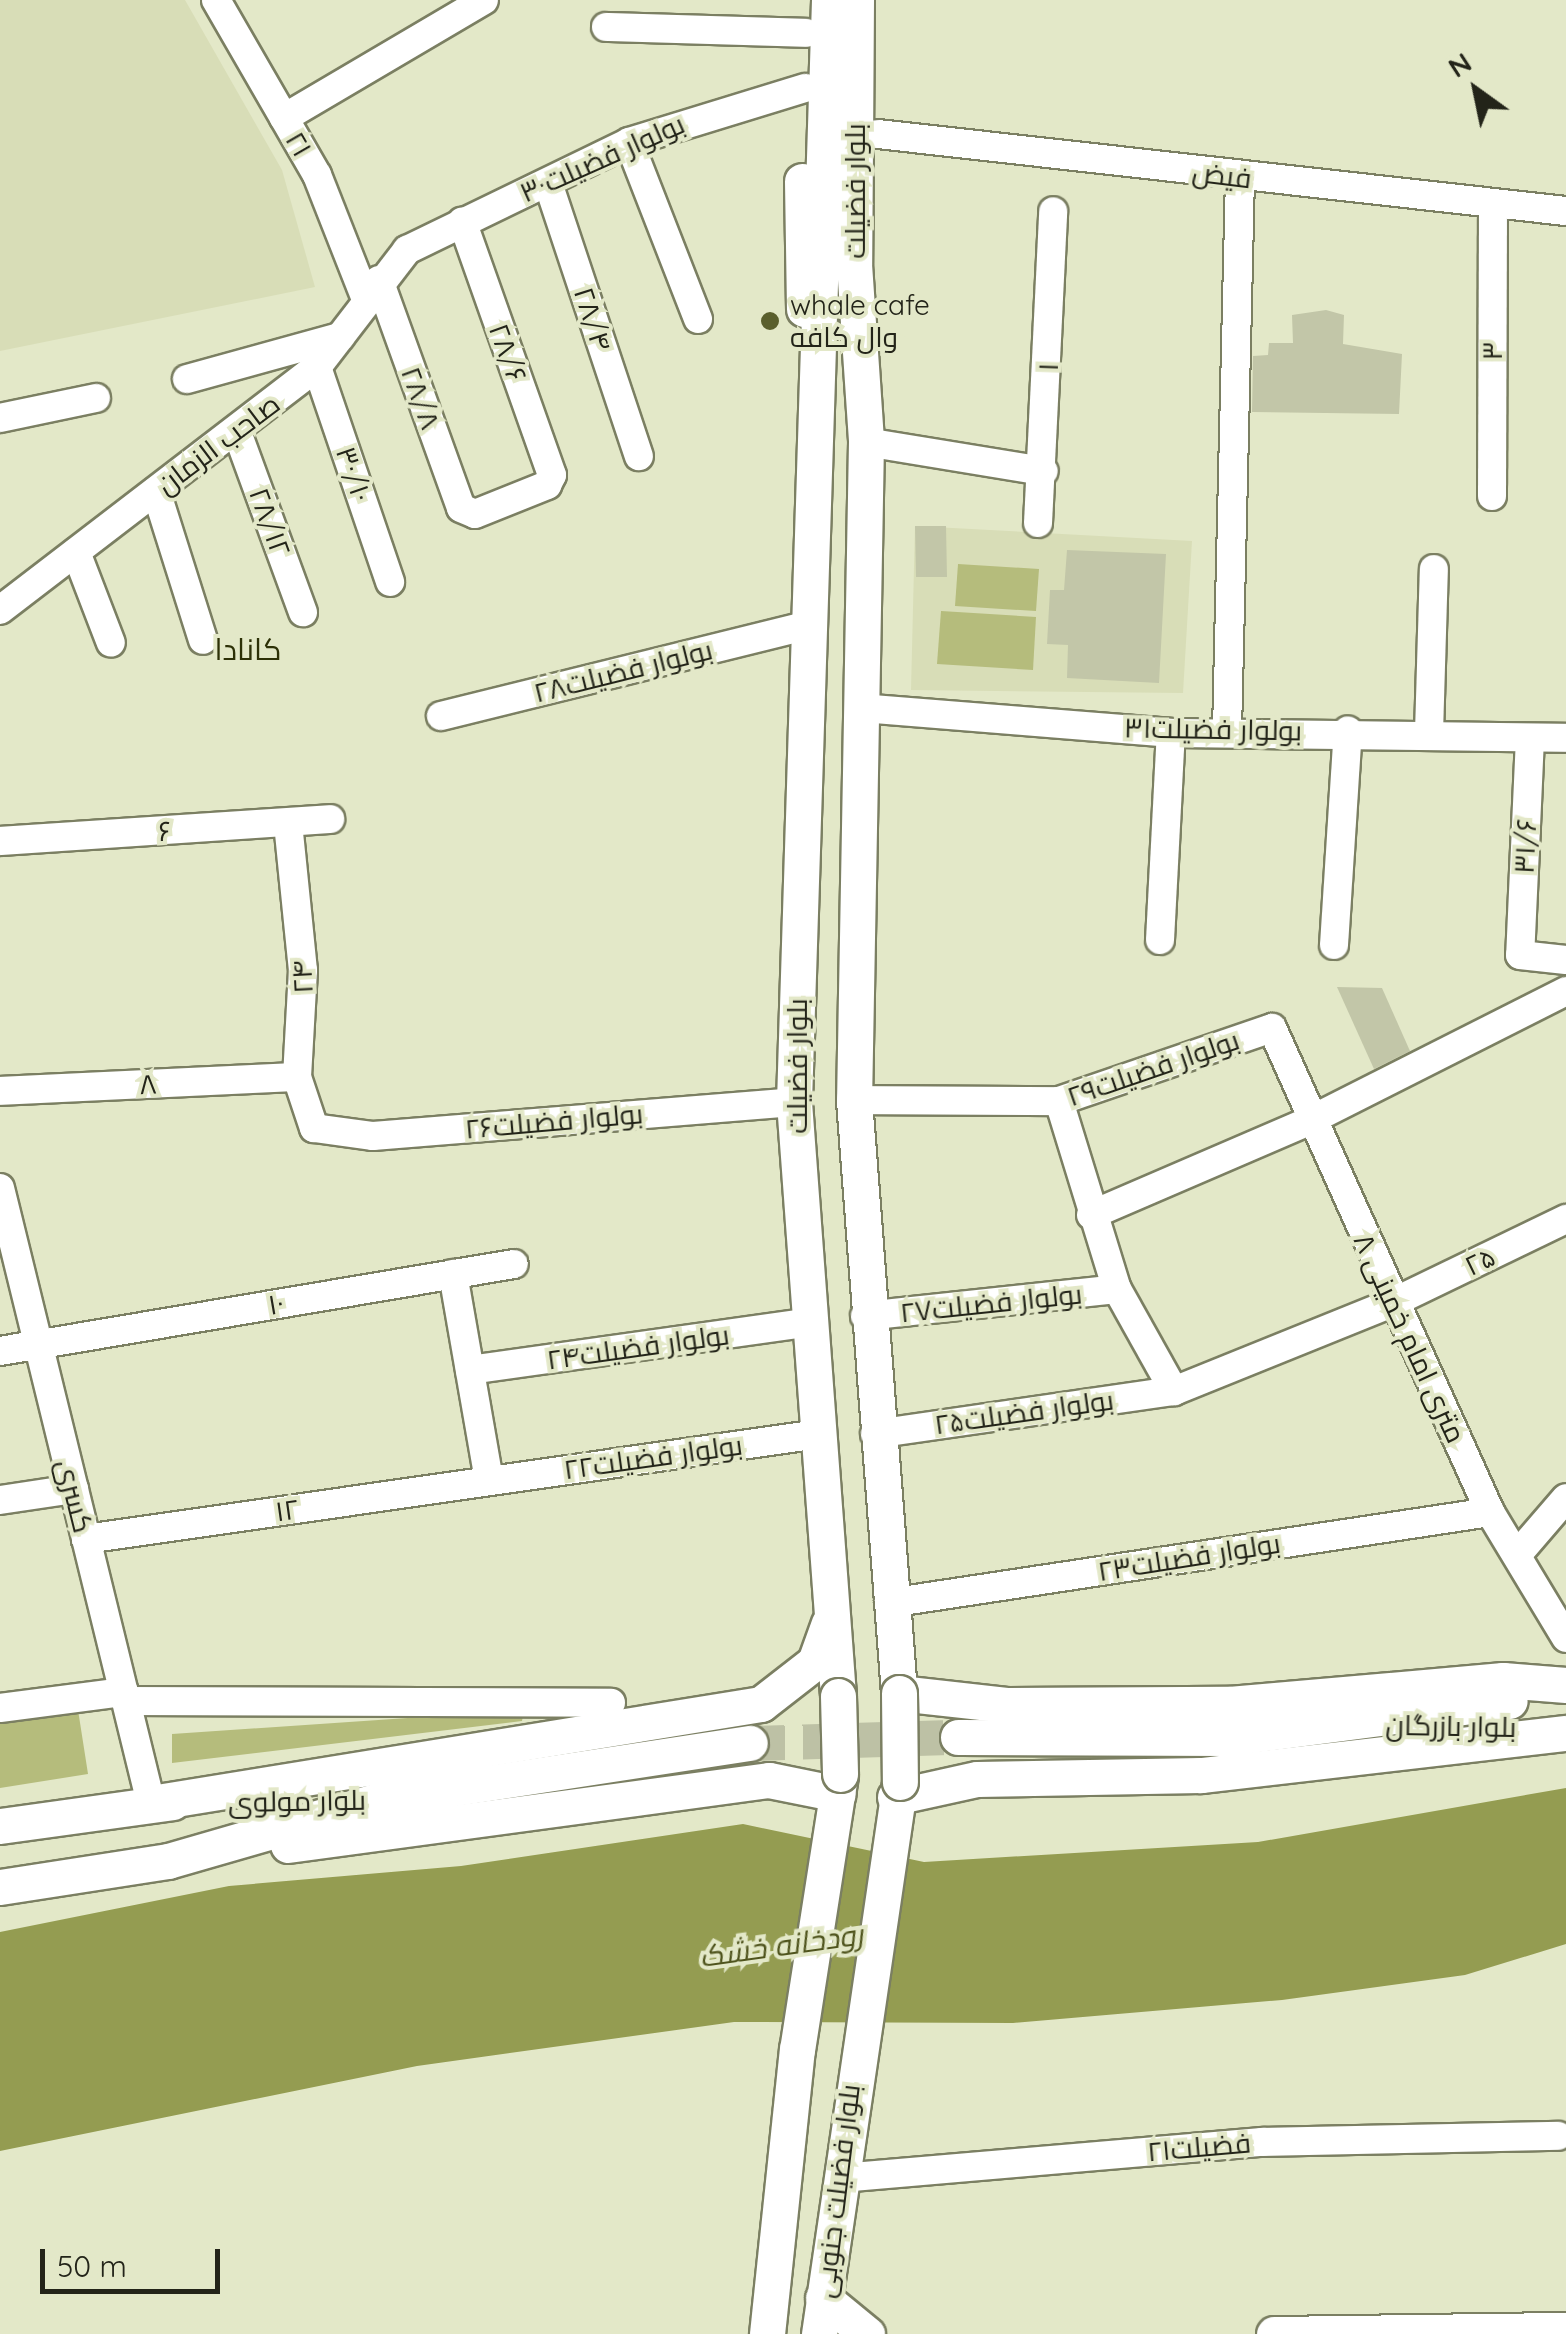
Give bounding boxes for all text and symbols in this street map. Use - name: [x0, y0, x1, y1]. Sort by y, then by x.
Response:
- north arrow: [1426, 40, 1526, 140]
- text: N: [1441, 44, 1478, 85]
- street label: بولوار فضیلت۳۰: [515, 107, 689, 209]
- street label: بلوار فضیلت: [838, 123, 872, 259]
- street label: ۲۱: [279, 125, 319, 163]
- street label: فیض: [1190, 155, 1254, 195]
- street label: ۲۸/۴: [567, 283, 619, 355]
- place label: whale cafe وال کافه: [790, 288, 930, 354]
- marker: whale cafe وال کافه: [759, 310, 781, 332]
- street label: ۲۸/۶: [482, 319, 534, 387]
- street label: ۳: [1475, 342, 1509, 360]
- street label: ۲۸/۸: [394, 362, 448, 434]
- street label: ۱: [1031, 362, 1065, 372]
- street label: صاحب الزمان: [150, 387, 286, 501]
- street label: ۳۰/۱۰: [329, 442, 379, 506]
- street label: ۲۸/۱۲: [242, 483, 298, 561]
- district label: کانادا: [214, 631, 282, 667]
- street label: بولوار فضیلت۲۸: [530, 633, 716, 709]
- street label: بولوار فضیلت۳۱: [1124, 711, 1302, 747]
- street label: ۶: [157, 814, 173, 848]
- street label: ۳۱/۶: [1507, 817, 1543, 875]
- street label: ۲۴: [284, 959, 320, 995]
- street label: بلوار فضیلت: [780, 998, 814, 1134]
- street label: بولوار فضیلت۲۹: [1062, 1023, 1244, 1113]
- street label: ۸: [138, 1067, 158, 1101]
- street label: بولوار فضیلت۲۶: [463, 1096, 645, 1146]
- street label: ۸ متری امام خمینی: [1347, 1228, 1473, 1448]
- street label: ۲۵: [1459, 1239, 1501, 1283]
- street label: بولوار فضیلت۲۷: [898, 1277, 1084, 1329]
- street label: ۱۰: [265, 1286, 287, 1322]
- street label: بولوار فضیلت۲۴: [545, 1318, 731, 1376]
- street label: بولوار فضیلت۲۵: [932, 1383, 1116, 1441]
- street label: بولوار فضیلت۲۲: [561, 1428, 745, 1486]
- street label: کسری: [50, 1456, 100, 1536]
- street label: ۱۲: [273, 1492, 301, 1528]
- street label: بولوار فضیلت۲۳: [1095, 1526, 1283, 1588]
- street label: بلوار بازرگان: [1385, 1708, 1517, 1744]
- street label: بلوار مولوی: [228, 1783, 366, 1819]
- water label: رودخانه خشک: [697, 1916, 865, 1974]
- street label: بلوار فضیلت جنوبی: [807, 2082, 867, 2300]
- street label: فضیلت۲۱: [1146, 2126, 1252, 2168]
- scale bar: [45, 2229, 225, 2291]
- text: 50 m: [57, 2247, 127, 2285]

